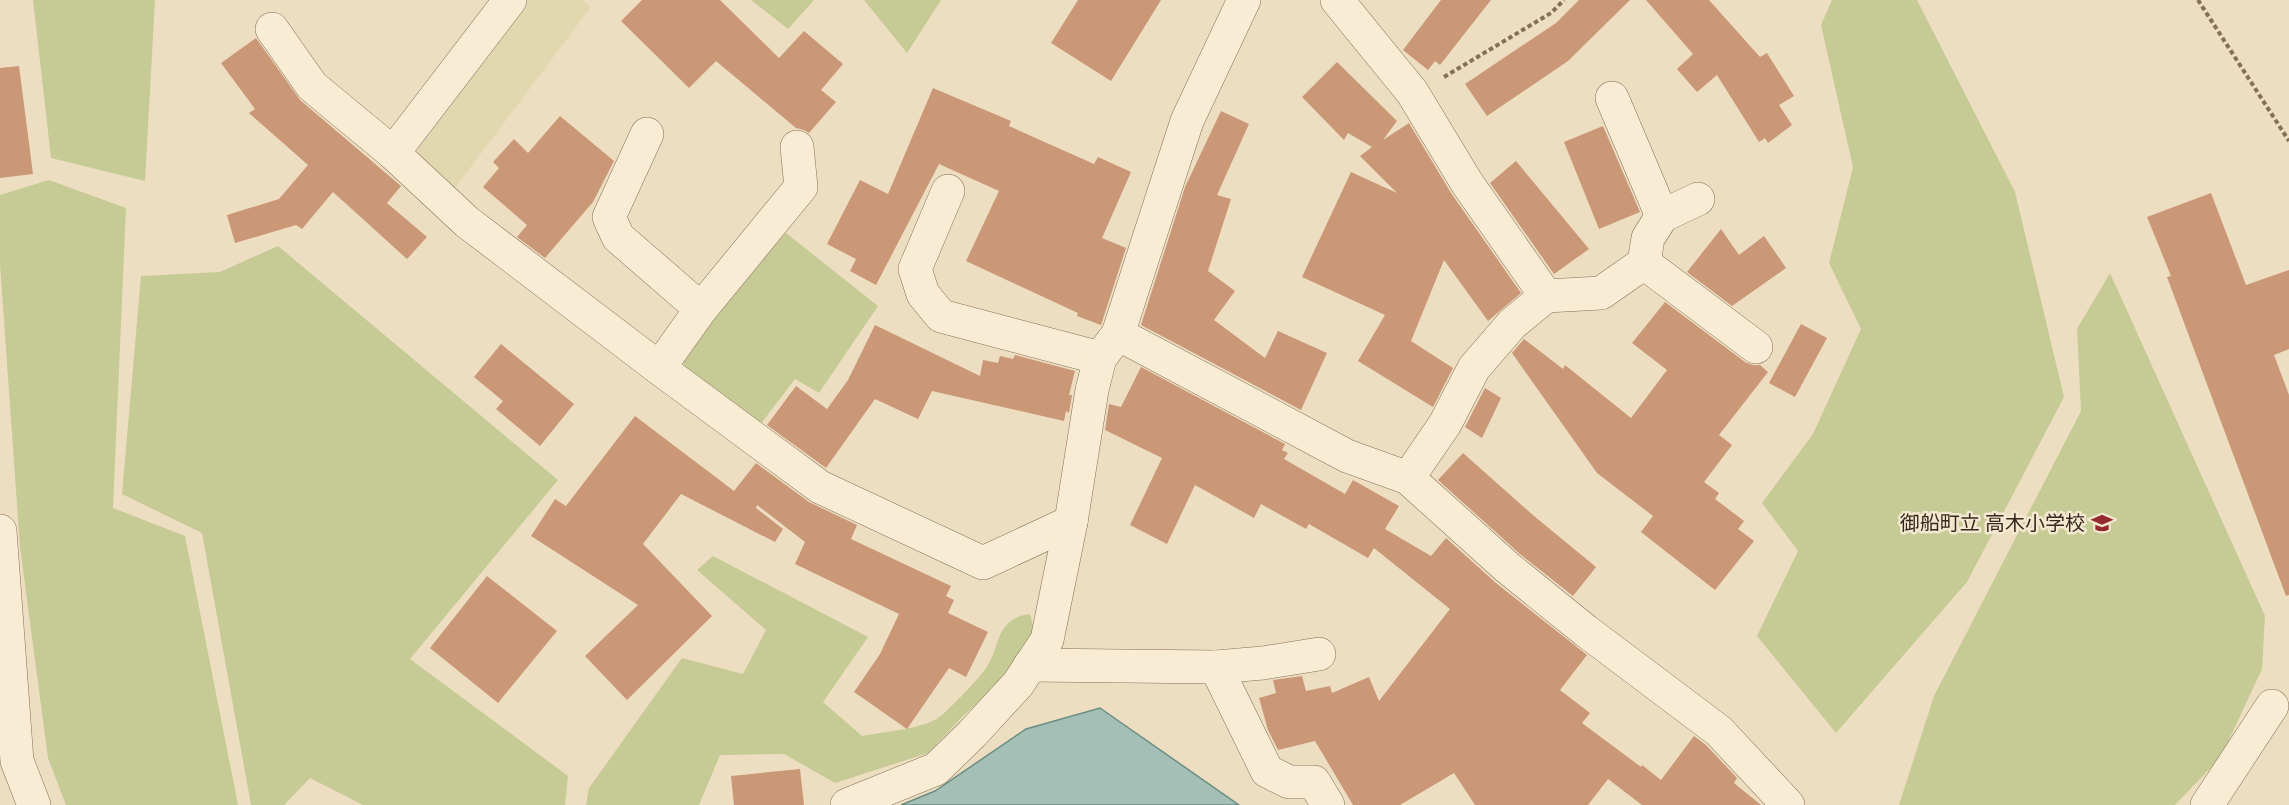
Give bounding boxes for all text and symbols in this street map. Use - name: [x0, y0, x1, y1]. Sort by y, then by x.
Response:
- place label: 御船町立 高木小学校: [1900, 509, 2085, 536]
- school or university icon: 御船町立 高木小学校: [2090, 511, 2114, 535]

